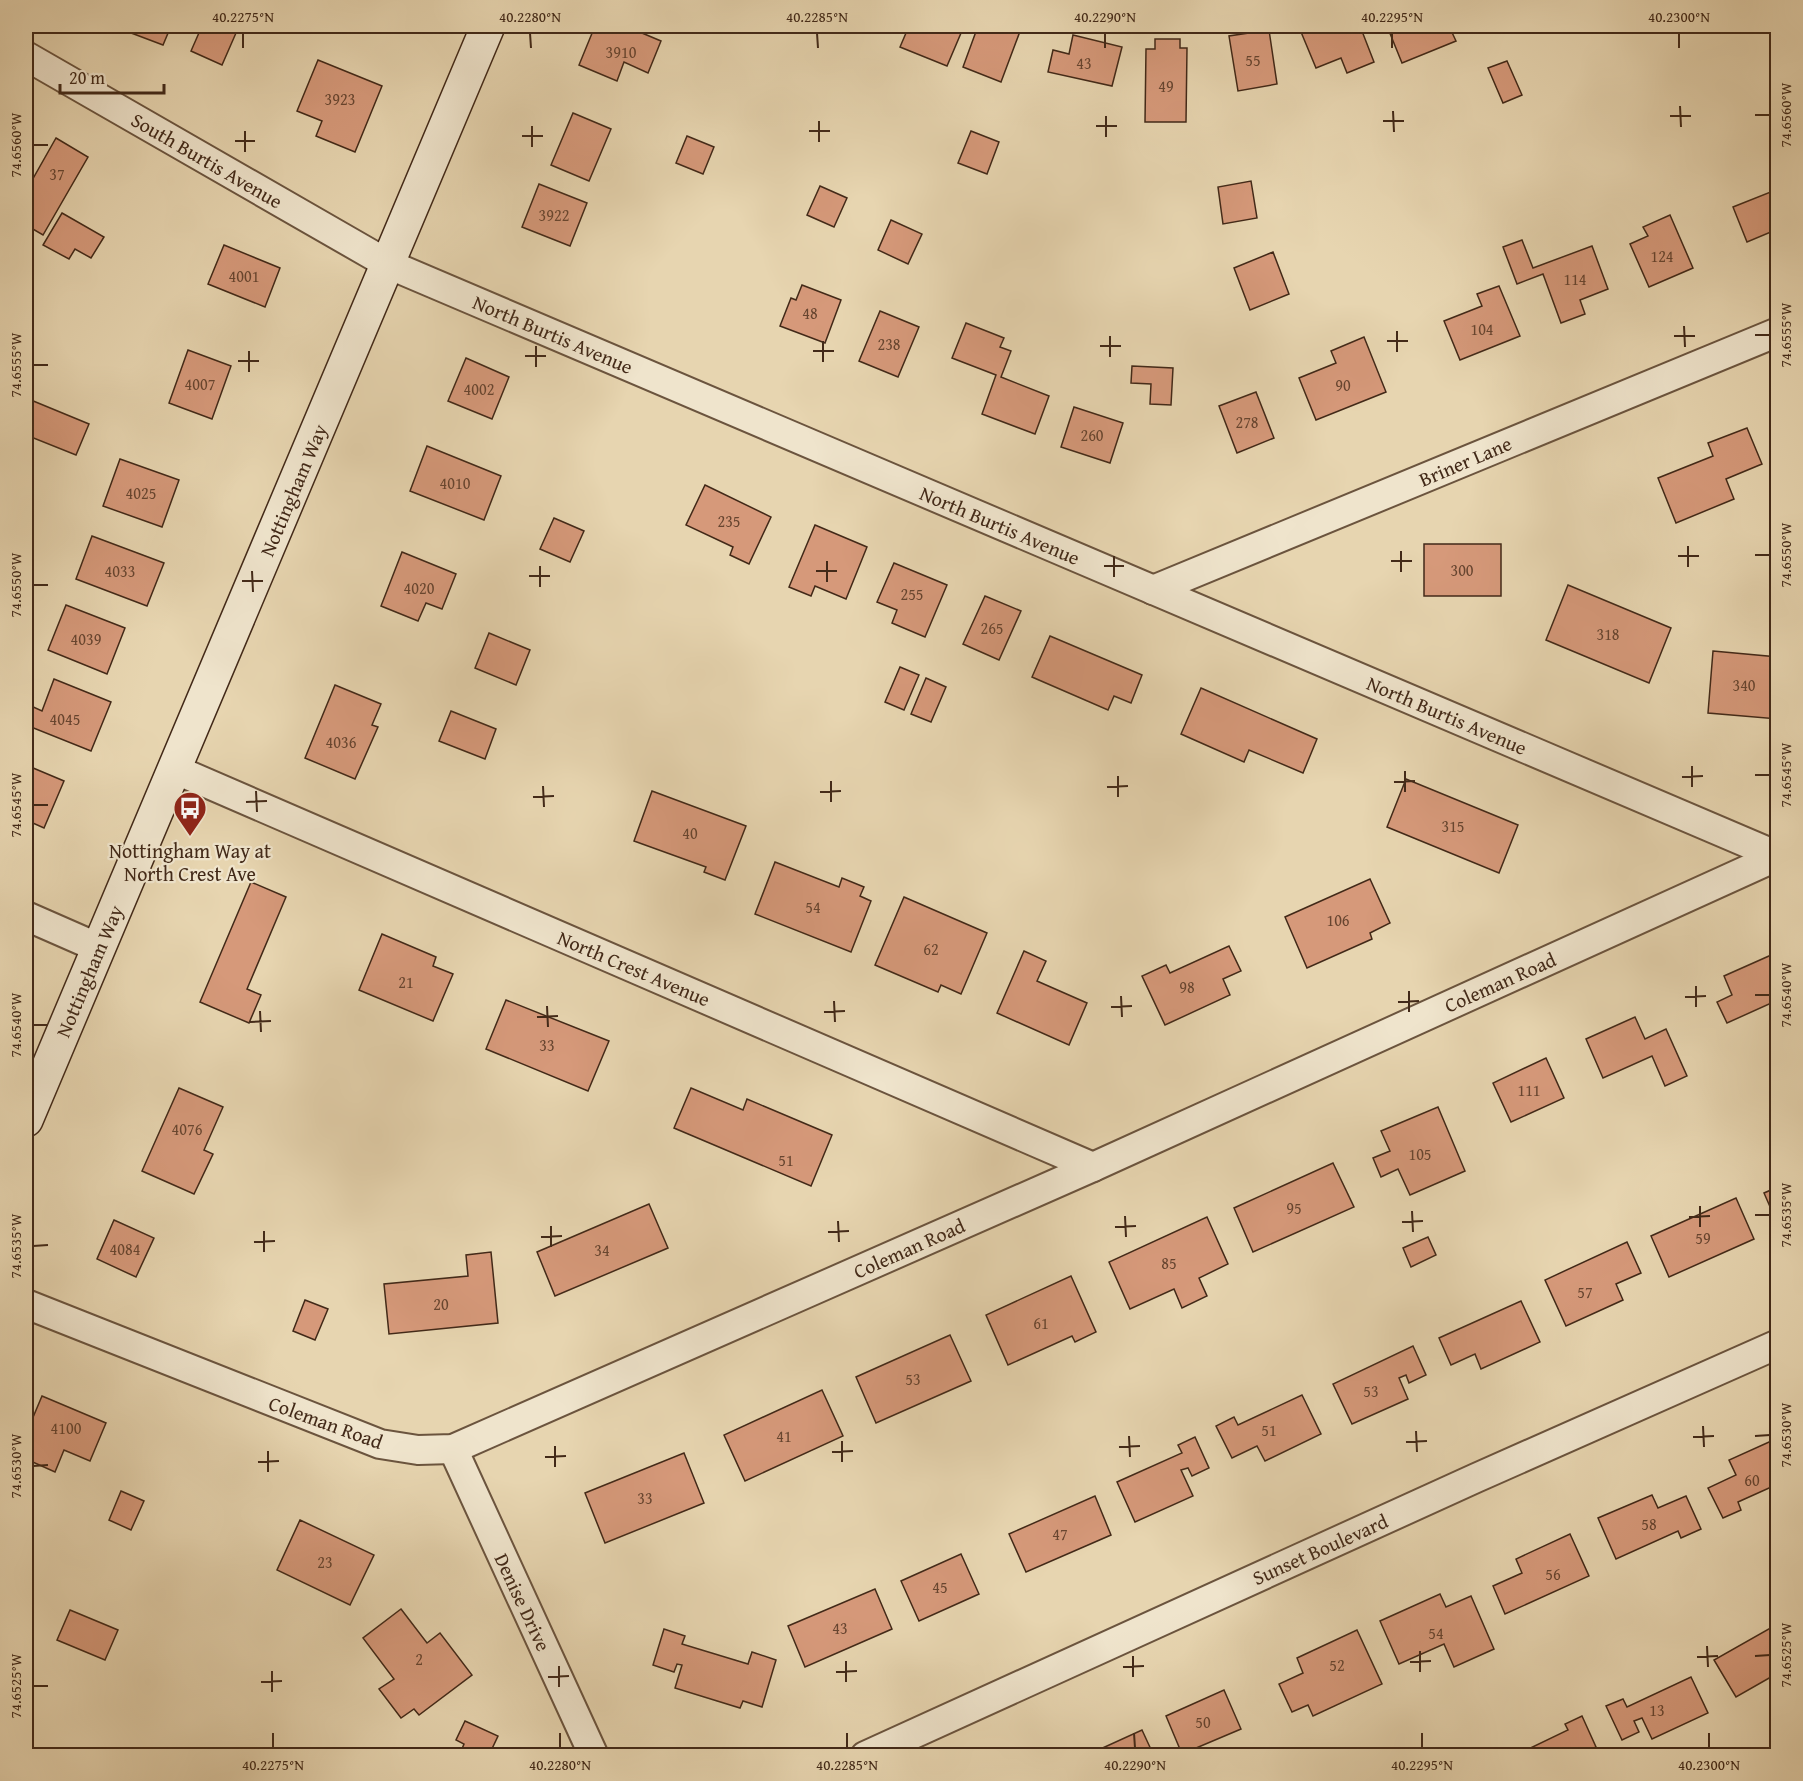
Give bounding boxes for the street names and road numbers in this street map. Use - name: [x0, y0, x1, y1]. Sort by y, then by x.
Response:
- street label: South Burtis Avenue: [126, 105, 288, 215]
- street label: North Burtis Avenue: [469, 287, 637, 381]
- street label: Nottingham Way: [252, 419, 334, 561]
- street label: Briner Lane: [1414, 428, 1516, 494]
- street label: North Burtis Avenue: [916, 478, 1084, 572]
- street label: North Burtis Avenue: [1363, 668, 1531, 762]
- street label: Nottingham Way: [48, 900, 130, 1042]
- street label: North Crest Avenue: [553, 923, 715, 1013]
- street label: Coleman Road: [1440, 944, 1561, 1020]
- street label: Coleman Road: [849, 1210, 970, 1286]
- street label: Coleman Road: [265, 1388, 387, 1456]
- street label: Sunset Boulevard: [1248, 1506, 1393, 1592]
- street label: Denise Drive: [488, 1548, 558, 1656]

